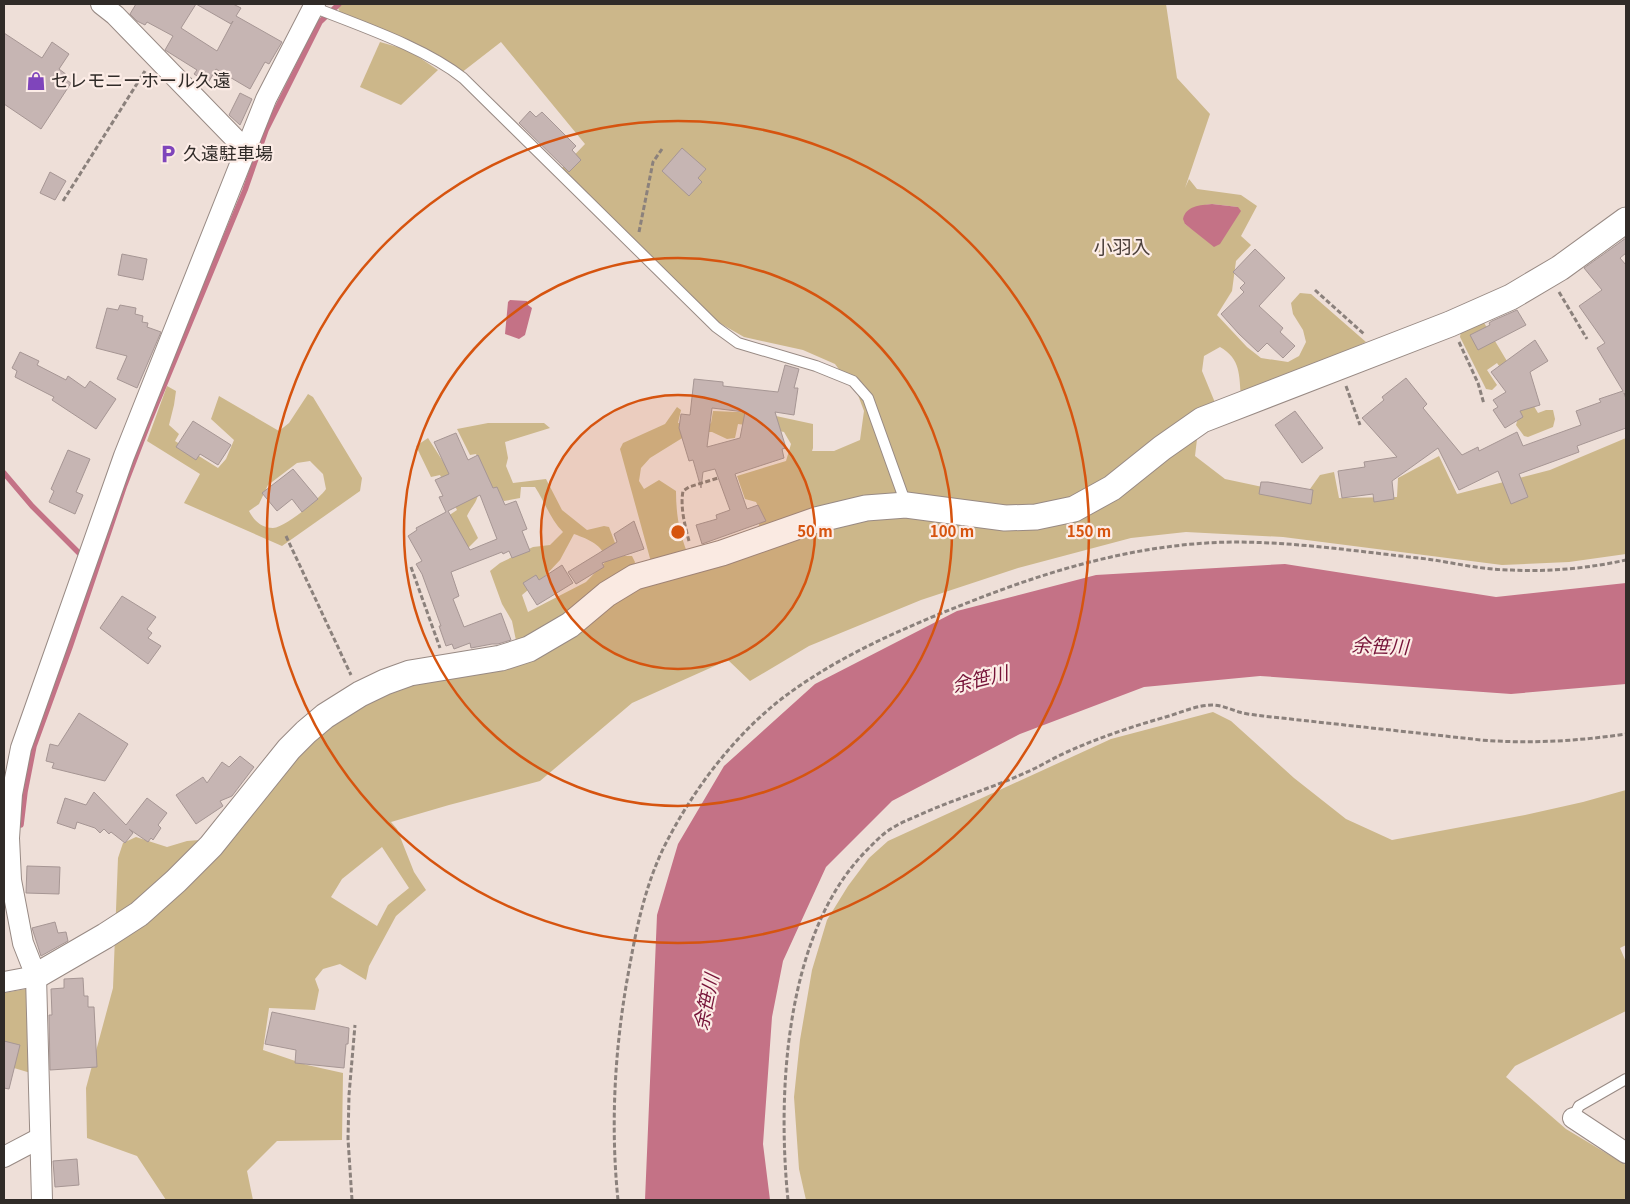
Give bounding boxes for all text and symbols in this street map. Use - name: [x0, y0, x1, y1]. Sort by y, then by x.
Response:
- place label: セレモニーホール久遠: [51, 66, 231, 92]
- shop icon: セレモニーホール久遠: [25, 70, 47, 92]
- place label: 久遠駐車場: [183, 139, 273, 165]
- parking icon: 久遠駐車場: [157, 143, 179, 165]
- district label: 小羽入: [1093, 232, 1151, 259]
- text: 50 m: [797, 520, 833, 541]
- text: 100 m: [930, 520, 974, 541]
- text: 150 m: [1067, 520, 1111, 541]
- centre of rings: [669, 523, 687, 541]
- water label: 余笹川: [1351, 630, 1411, 659]
- water label: 余笹川: [949, 657, 1012, 698]
- water label: 余笹川: [685, 969, 724, 1032]

